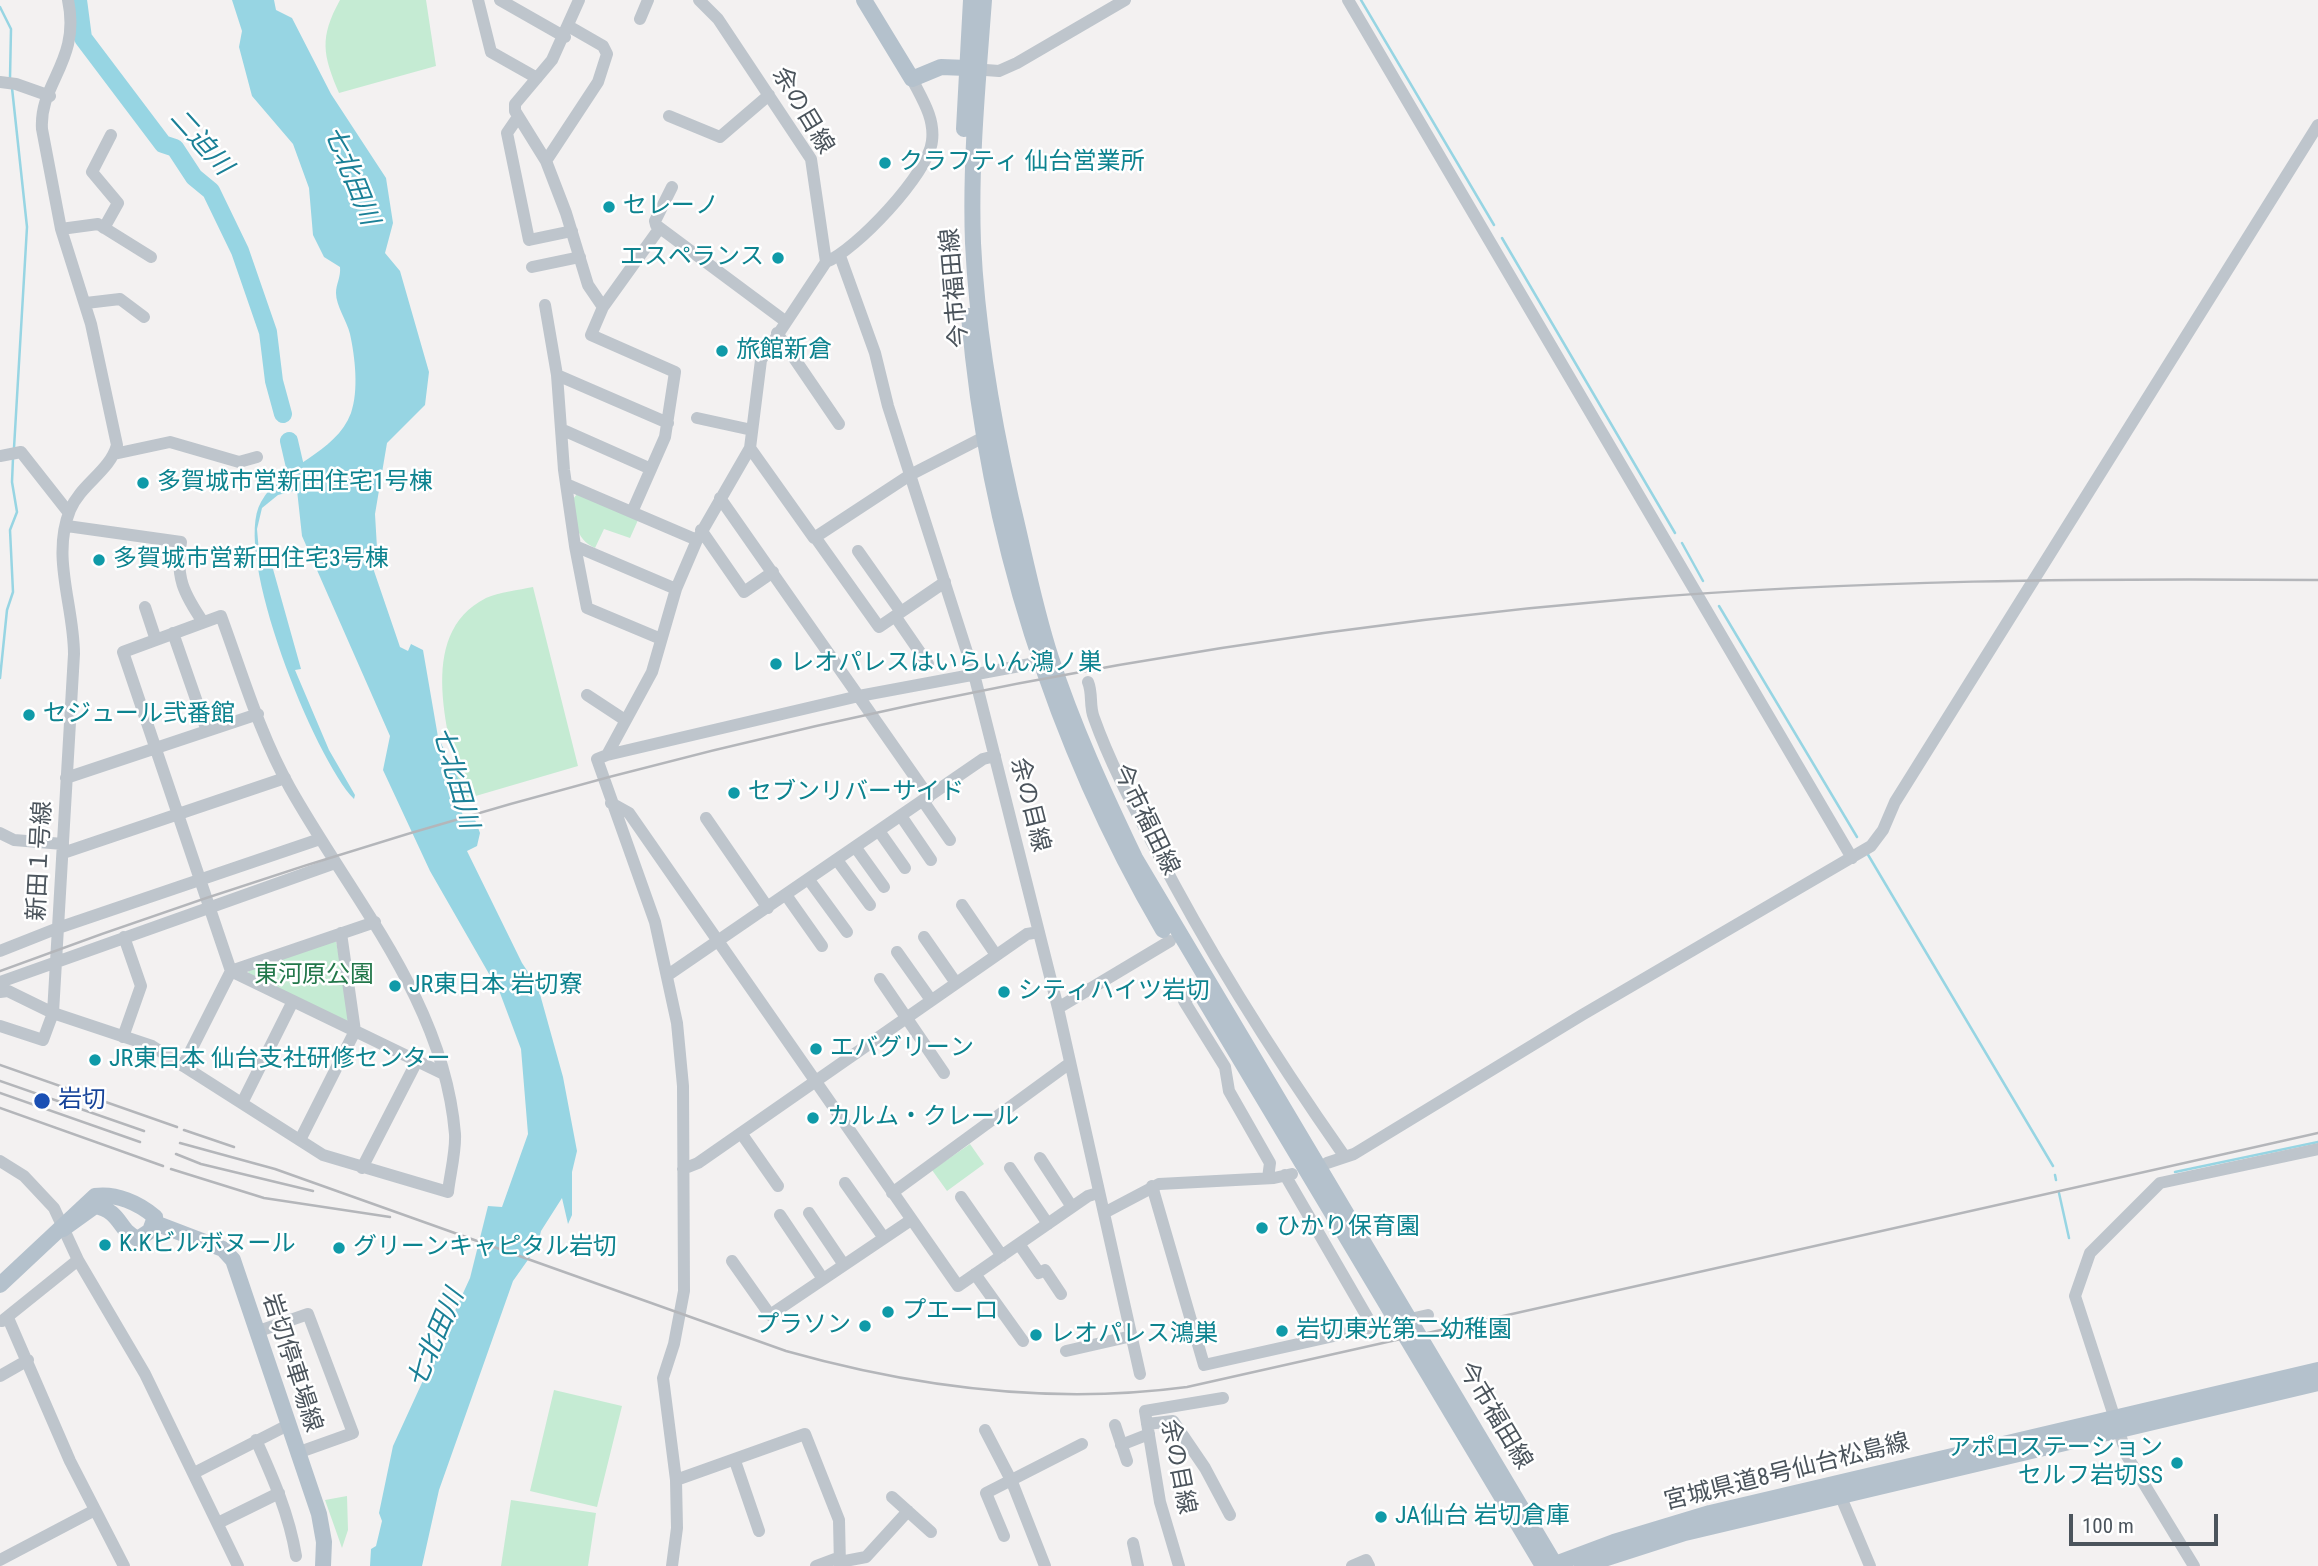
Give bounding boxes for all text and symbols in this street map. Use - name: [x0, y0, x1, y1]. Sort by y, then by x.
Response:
- street label: 余の目線: [765, 62, 839, 160]
- water label: 二迫川: [162, 104, 238, 182]
- water label: 七北田川: [316, 122, 384, 230]
- place label: クラフティ 仙台営業所: [899, 149, 1145, 177]
- marker: クラフティ 仙台営業所: [877, 155, 893, 171]
- place label: セレーノ: [623, 193, 719, 221]
- marker: セレーノ: [601, 199, 617, 215]
- street label: 今市福田線: [936, 227, 976, 349]
- place label: エスペランス: [620, 244, 764, 272]
- marker: エスペランス: [770, 250, 786, 266]
- place label: 旅館新倉: [736, 337, 832, 365]
- marker: 旅館新倉: [714, 343, 730, 359]
- place label: 多賀城市営新田住宅1号棟: [157, 469, 433, 497]
- marker: 多賀城市営新田住宅1号棟: [135, 475, 151, 491]
- place label: 多賀城市営新田住宅3号棟: [113, 546, 389, 574]
- marker: 多賀城市営新田住宅3号棟: [91, 552, 107, 568]
- place label: レオパレスはいらいん鴻ノ巣: [790, 650, 1102, 678]
- marker: レオパレスはいらいん鴻ノ巣: [768, 656, 784, 672]
- place label: セジュール弐番館: [43, 701, 235, 729]
- marker: セジュール弐番館: [21, 707, 37, 723]
- water label: 七北田川: [425, 724, 483, 832]
- street label: 余の目線: [1003, 755, 1055, 855]
- street label: 今市福田線: [1106, 760, 1184, 880]
- place label: セブンリバーサイド: [748, 779, 964, 807]
- marker: セブンリバーサイド: [726, 785, 742, 801]
- street label: 新田１号線: [23, 800, 59, 922]
- park label: 東河原公園: [254, 962, 374, 990]
- place label: JR東日本 岩切寮: [409, 972, 583, 1000]
- marker: JR東日本 岩切寮: [387, 978, 403, 994]
- place label: シティハイツ岩切: [1018, 978, 1210, 1006]
- marker: シティハイツ岩切: [996, 984, 1012, 1000]
- place label: エバグリーン: [830, 1035, 974, 1063]
- marker: エバグリーン: [808, 1041, 824, 1057]
- place label: JR東日本 仙台支社研修センター: [109, 1046, 451, 1074]
- marker: JR東日本 仙台支社研修センター: [87, 1052, 103, 1068]
- place label: 岩切: [58, 1087, 106, 1115]
- marker: 岩切: [32, 1091, 52, 1111]
- place label: カルム・クレール: [827, 1104, 1019, 1132]
- marker: カルム・クレール: [805, 1110, 821, 1126]
- place label: ひかり保育園: [1276, 1214, 1420, 1242]
- marker: ひかり保育園: [1254, 1220, 1270, 1236]
- place label: K.Kビルボヌール: [119, 1231, 296, 1259]
- place label: グリーンキャピタル岩切: [353, 1234, 617, 1262]
- marker: K.Kビルボヌール: [97, 1237, 113, 1253]
- marker: グリーンキャピタル岩切: [331, 1240, 347, 1256]
- water label: 七北田川: [402, 1285, 472, 1393]
- street label: 岩切停車場線: [255, 1290, 327, 1436]
- place label: プエーロ: [902, 1298, 998, 1326]
- marker: プエーロ: [880, 1304, 896, 1320]
- place label: プラソン: [755, 1312, 851, 1340]
- place label: 岩切東光第二幼稚園: [1296, 1317, 1512, 1345]
- marker: プラソン: [857, 1318, 873, 1334]
- place label: レオパレス鴻巣: [1050, 1321, 1218, 1349]
- marker: 岩切東光第二幼稚園: [1274, 1323, 1290, 1339]
- marker: レオパレス鴻巣: [1028, 1327, 1044, 1343]
- street label: 今市福田線: [1451, 1357, 1537, 1475]
- street label: 余の目線: [1154, 1417, 1200, 1517]
- street label: 宮城県道8号仙台松島線: [1661, 1429, 1913, 1517]
- place label: アポロステーション セルフ岩切SS: [1947, 1435, 2163, 1491]
- marker: アポロステーション セルフ岩切SS: [2169, 1455, 2185, 1471]
- scale bar: [2073, 1500, 2222, 1544]
- place label: JA仙台 岩切倉庫: [1395, 1503, 1570, 1531]
- marker: JA仙台 岩切倉庫: [1373, 1509, 1389, 1525]
- text: 100 m: [2082, 1514, 2134, 1538]

